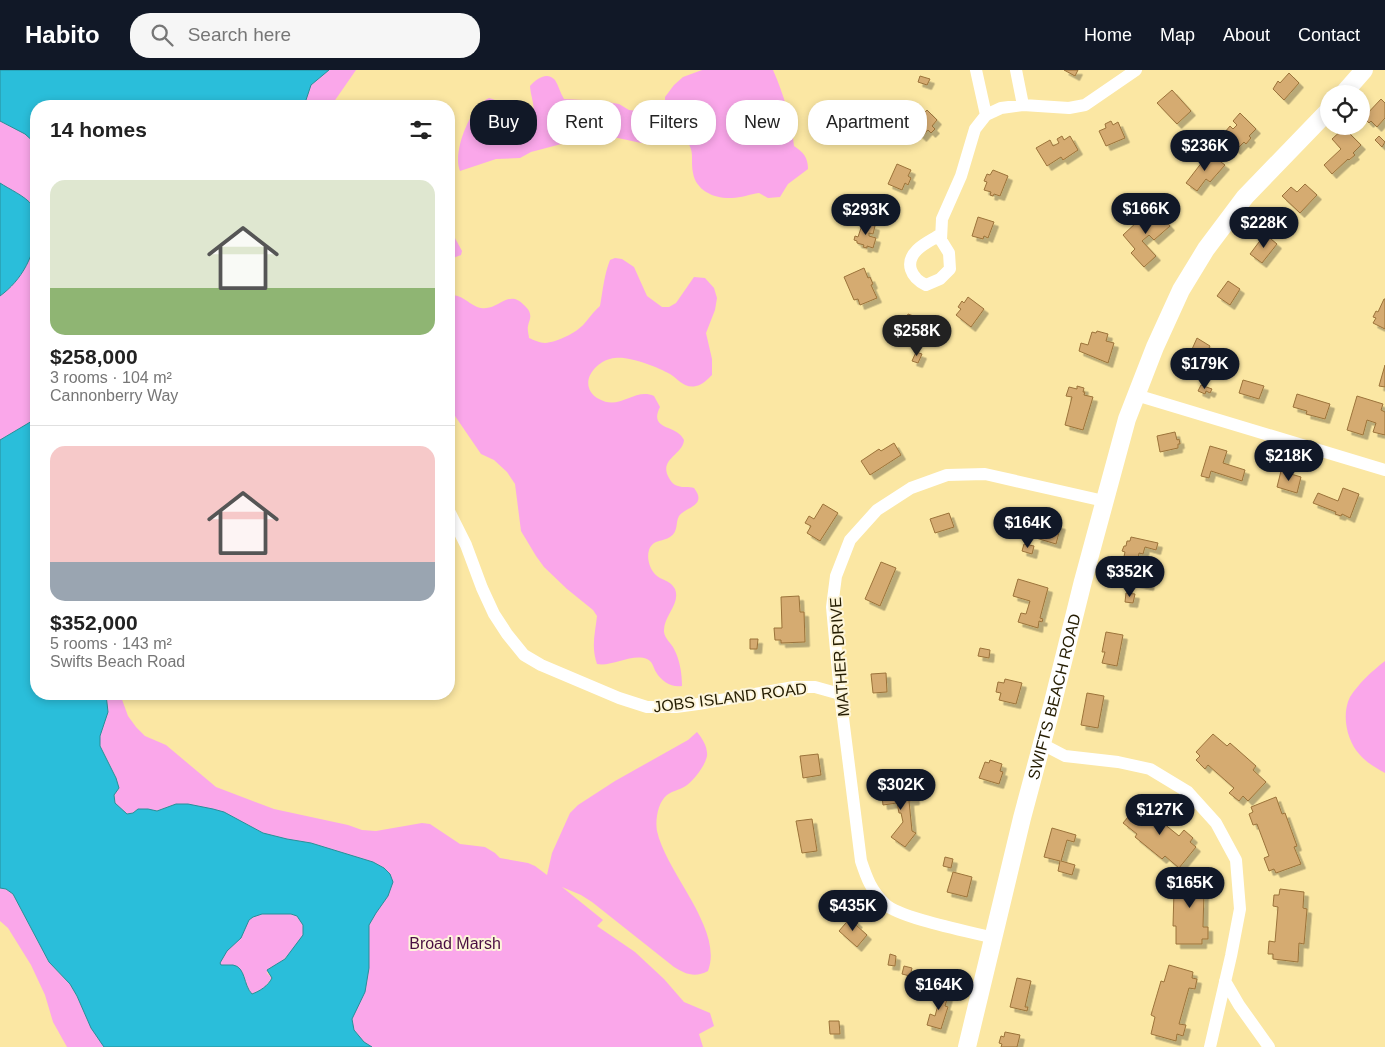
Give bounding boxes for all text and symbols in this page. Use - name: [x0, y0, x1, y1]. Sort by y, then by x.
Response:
- search box: [130, 13, 480, 58]
- text: Habito: [25, 21, 100, 48]
- icon: search: [148, 21, 176, 49]
- text: Search here: [188, 24, 291, 45]
- text: Home: [1084, 25, 1132, 45]
- text: Map: [1160, 25, 1195, 45]
- text: About: [1223, 25, 1270, 45]
- text: Contact: [1298, 25, 1360, 45]
- map controls: [1320, 85, 1370, 135]
- button: locate: [1320, 85, 1370, 135]
- chip: Buy: [470, 100, 537, 145]
- chip: Rent: [547, 100, 621, 145]
- chip: Filters: [631, 100, 716, 145]
- chip: New: [726, 100, 798, 145]
- chip: Apartment: [808, 100, 927, 145]
- icon: filters: [407, 116, 435, 144]
- text: 14 homes: [50, 118, 147, 141]
- pin: $236K: [1170, 129, 1240, 172]
- text: $236K: [1181, 137, 1229, 154]
- pin: $166K: [1111, 192, 1181, 235]
- pin: $293K: [831, 194, 901, 236]
- text: $166K: [1122, 200, 1170, 217]
- text: $293K: [842, 201, 890, 218]
- pin: $228K: [1229, 206, 1299, 249]
- icon: home: [198, 213, 288, 303]
- text: $228K: [1240, 214, 1288, 231]
- pin: $258K: [882, 314, 952, 357]
- text: $258K: [893, 322, 941, 339]
- text: $258,000: [50, 345, 138, 368]
- pin: $179K: [1170, 348, 1240, 390]
- text: $179K: [1181, 355, 1229, 372]
- text: 3 rooms · 104 m²: [50, 369, 172, 386]
- text: Cannonberry Way: [50, 387, 178, 404]
- pin: $218K: [1254, 440, 1324, 482]
- text: $218K: [1265, 447, 1313, 464]
- icon: home: [198, 478, 288, 568]
- pin: $164K: [993, 506, 1063, 549]
- text: $164K: [1004, 514, 1052, 531]
- pin: $352K: [1095, 556, 1165, 598]
- text: $352K: [1106, 563, 1154, 580]
- street label: MATHER DRIVE: [827, 597, 852, 717]
- text: $352,000: [50, 611, 138, 634]
- street label: SWIFTS BEACH ROAD: [1025, 612, 1084, 782]
- text: 5 rooms · 143 m²: [50, 635, 172, 652]
- text: Swifts Beach Road: [50, 653, 185, 670]
- street label: JOBS ISLAND ROAD: [652, 680, 808, 715]
- pin: $302K: [866, 768, 936, 811]
- text: $302K: [877, 776, 925, 793]
- pin: $127K: [1125, 794, 1195, 836]
- text: $127K: [1136, 801, 1184, 818]
- pin: $165K: [1155, 866, 1225, 909]
- text: $165K: [1166, 874, 1214, 891]
- pin: $435K: [818, 890, 888, 932]
- text: $435K: [829, 897, 877, 914]
- park label: Broad Marsh: [409, 935, 501, 952]
- pin: $164K: [904, 968, 974, 1011]
- text: $164K: [915, 976, 963, 993]

